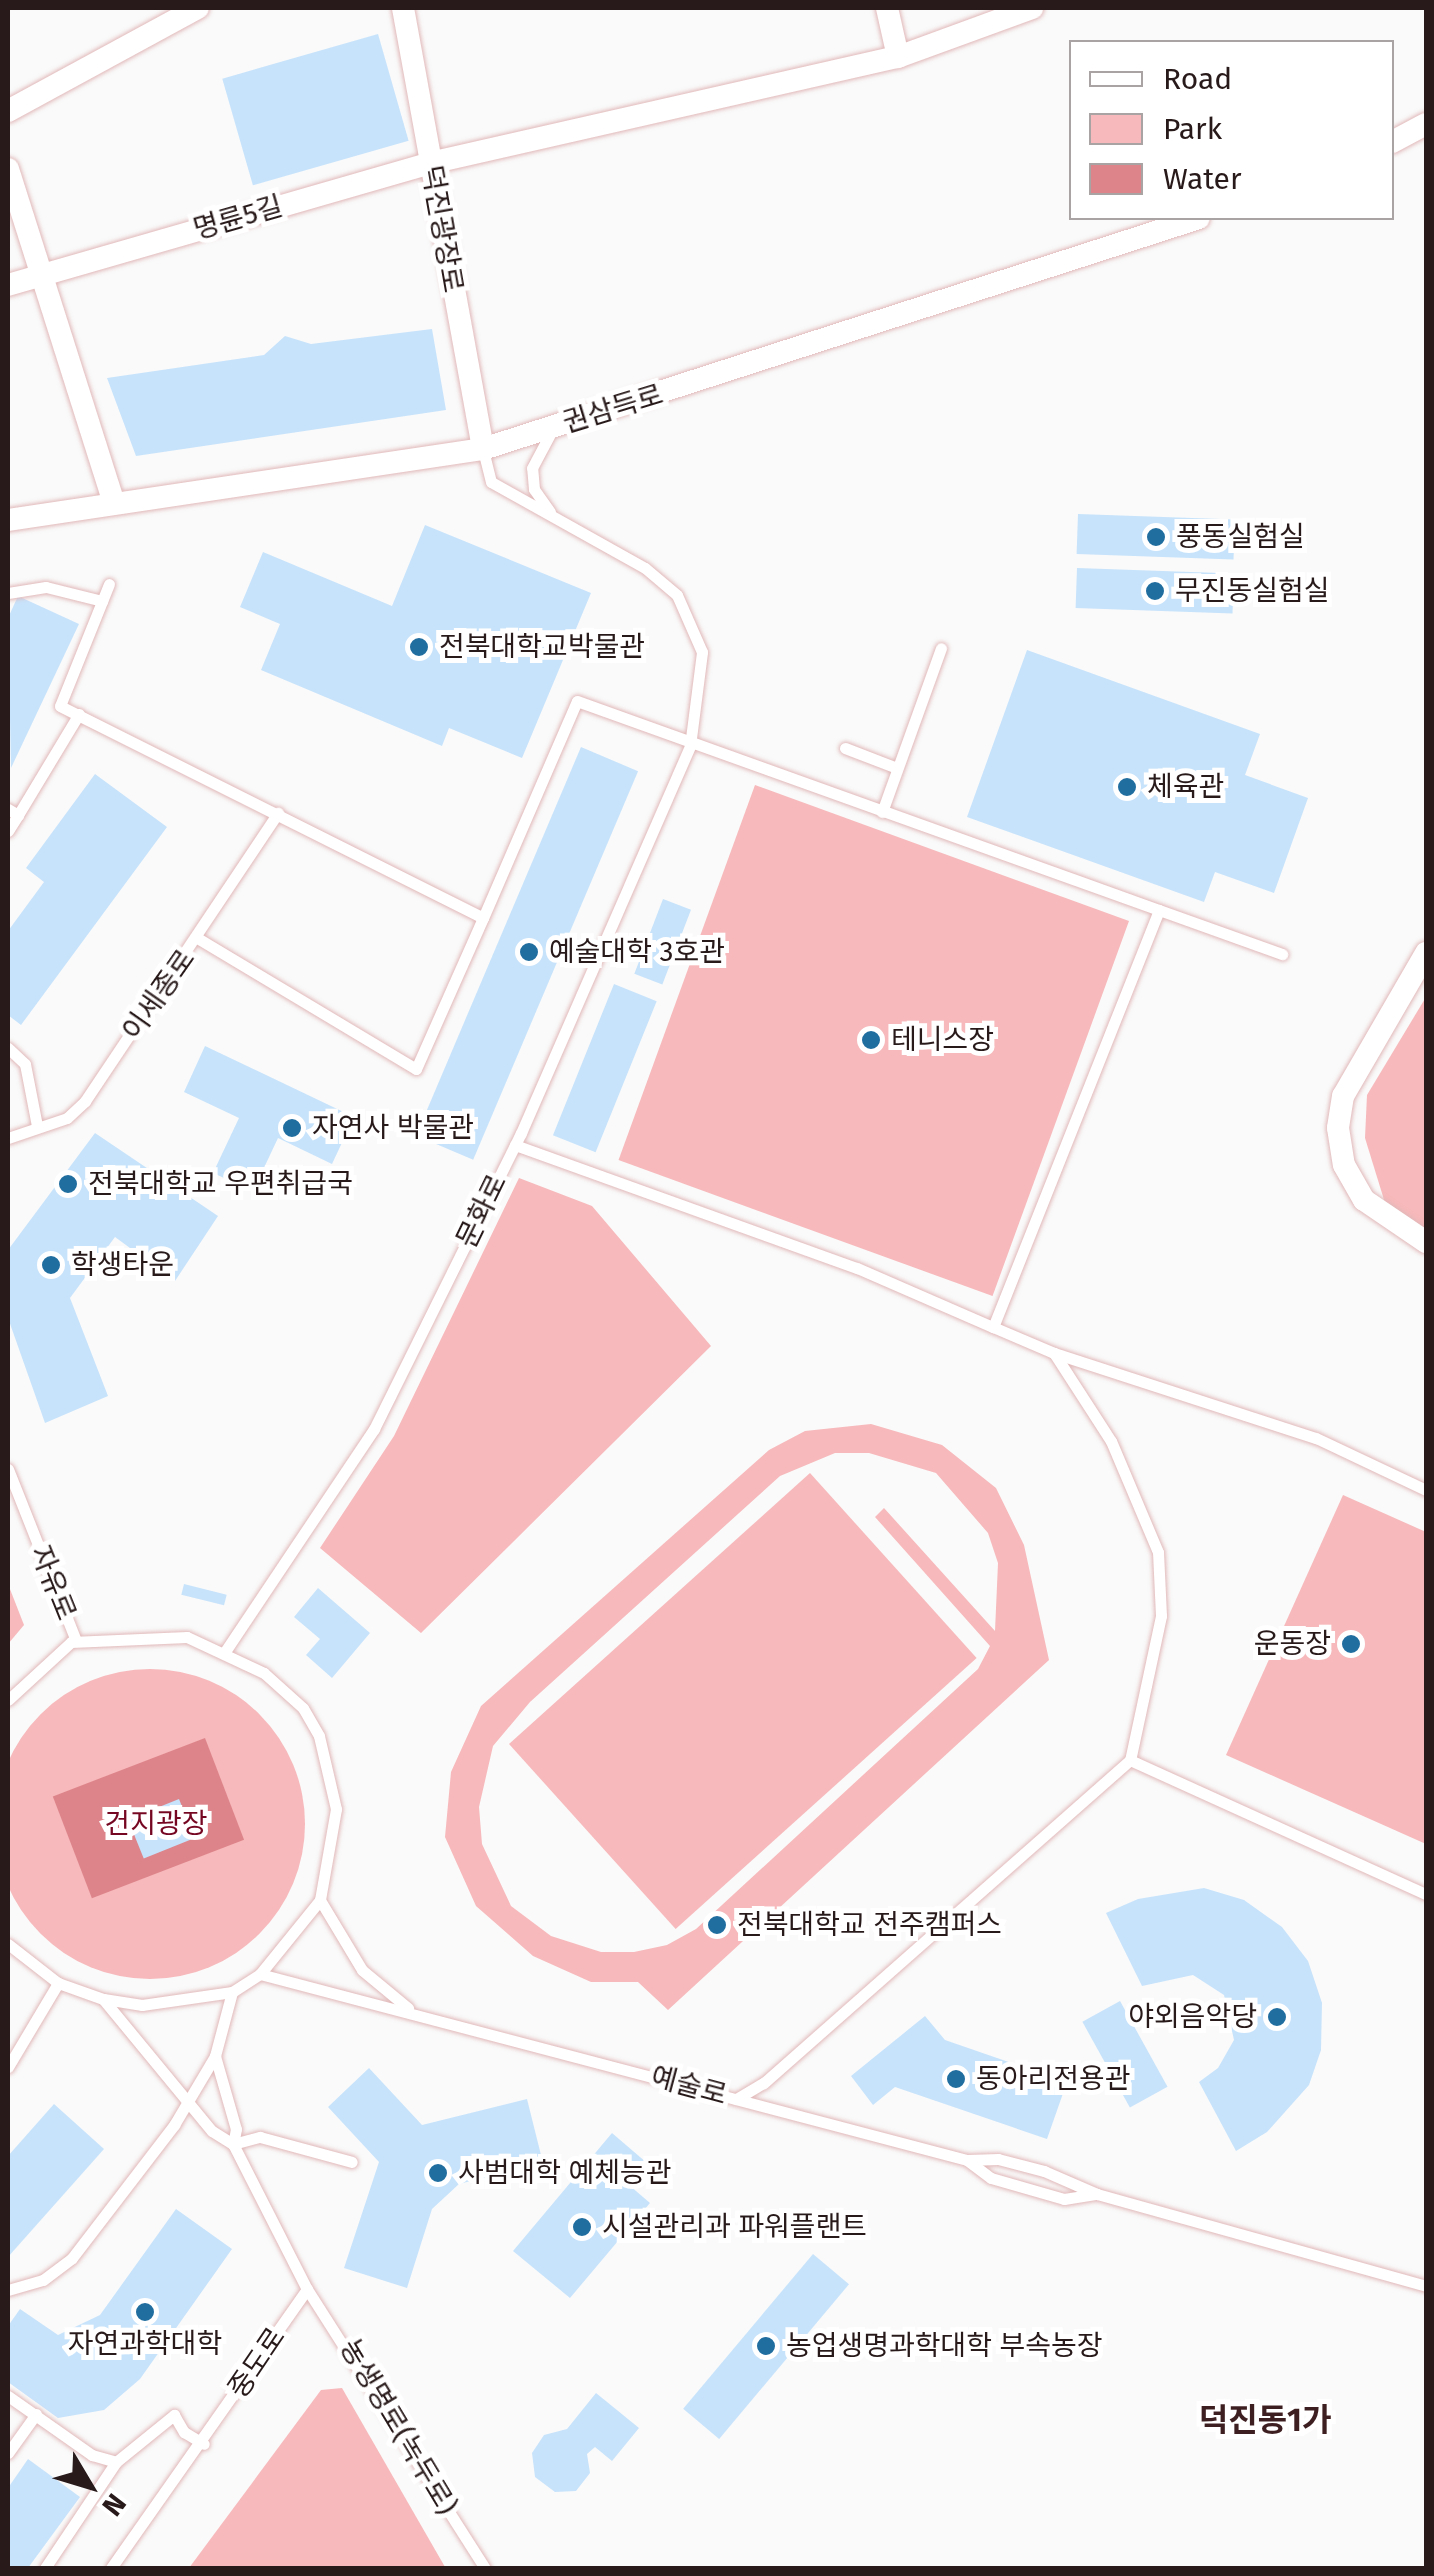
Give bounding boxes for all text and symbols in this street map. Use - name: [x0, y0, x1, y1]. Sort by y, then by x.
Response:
- legend: [1069, 40, 1394, 220]
- text: Road: [1163, 61, 1232, 97]
- text: Park: [1163, 111, 1222, 147]
- text: Water: [1163, 161, 1242, 197]
- street label: 덕진광장로: [414, 163, 470, 295]
- street label: 명륜5길: [189, 189, 287, 247]
- street label: 권삼득로: [559, 378, 667, 440]
- place label: 풍동실험실: [1176, 520, 1305, 554]
- marker: 풍동실험실: [1145, 526, 1167, 548]
- place label: 무진동실험실: [1175, 574, 1330, 608]
- marker: 무진동실험실: [1144, 580, 1166, 602]
- place label: 전북대학교박물관: [439, 630, 645, 664]
- marker: 전북대학교박물관: [408, 636, 430, 658]
- place label: 체육관: [1147, 770, 1224, 804]
- marker: 체육관: [1116, 776, 1138, 798]
- place label: 예술대학 3호관: [549, 935, 725, 969]
- marker: 예술대학 3호관: [518, 941, 540, 963]
- street label: 이세종로: [116, 943, 202, 1047]
- place label: 테니스장: [891, 1023, 994, 1057]
- marker: 테니스장: [860, 1029, 882, 1051]
- place label: 자연사 박물관: [312, 1111, 474, 1145]
- marker: 자연사 박물관: [281, 1117, 303, 1139]
- place label: 전북대학교 우편취급국: [88, 1167, 353, 1201]
- street label: 문화로: [450, 1169, 514, 1253]
- marker: 전북대학교 우편취급국: [57, 1173, 79, 1195]
- place label: 학생타운: [71, 1248, 174, 1282]
- marker: 학생타운: [40, 1254, 62, 1276]
- street label: 자유로: [23, 1541, 83, 1625]
- place label: 운동장: [1254, 1627, 1331, 1661]
- marker: 운동장: [1340, 1633, 1362, 1655]
- park label: 건지광장: [104, 1807, 208, 1841]
- place label: 전북대학교 전주캠퍼스: [737, 1908, 1002, 1942]
- marker: 전북대학교 전주캠퍼스: [706, 1914, 728, 1936]
- place label: 야외음악당: [1128, 2000, 1257, 2034]
- marker: 야외음악당: [1266, 2006, 1288, 2028]
- street label: 예술로: [647, 2060, 731, 2112]
- place label: 동아리전용관: [976, 2062, 1131, 2096]
- marker: 동아리전용관: [945, 2068, 967, 2090]
- place label: 사범대학 예체능관: [458, 2156, 671, 2190]
- marker: 사범대학 예체능관: [427, 2162, 449, 2184]
- place label: 시설관리과 파워플랜트: [602, 2210, 867, 2244]
- marker: 시설관리과 파워플랜트: [571, 2216, 593, 2238]
- marker: 자연과학대학: [134, 2301, 156, 2323]
- street label: 중도로: [221, 2322, 293, 2404]
- place label: 자연과학대학: [68, 2327, 222, 2361]
- place label: 농업생명과학대학 부속농장: [786, 2329, 1103, 2363]
- street label: 농생명로(녹두로): [332, 2333, 464, 2521]
- marker: 농업생명과학대학 부속농장: [755, 2335, 777, 2357]
- district label: 덕진동1가: [1199, 2401, 1331, 2439]
- north arrow: [40, 2436, 140, 2536]
- text: N: [95, 2487, 133, 2522]

